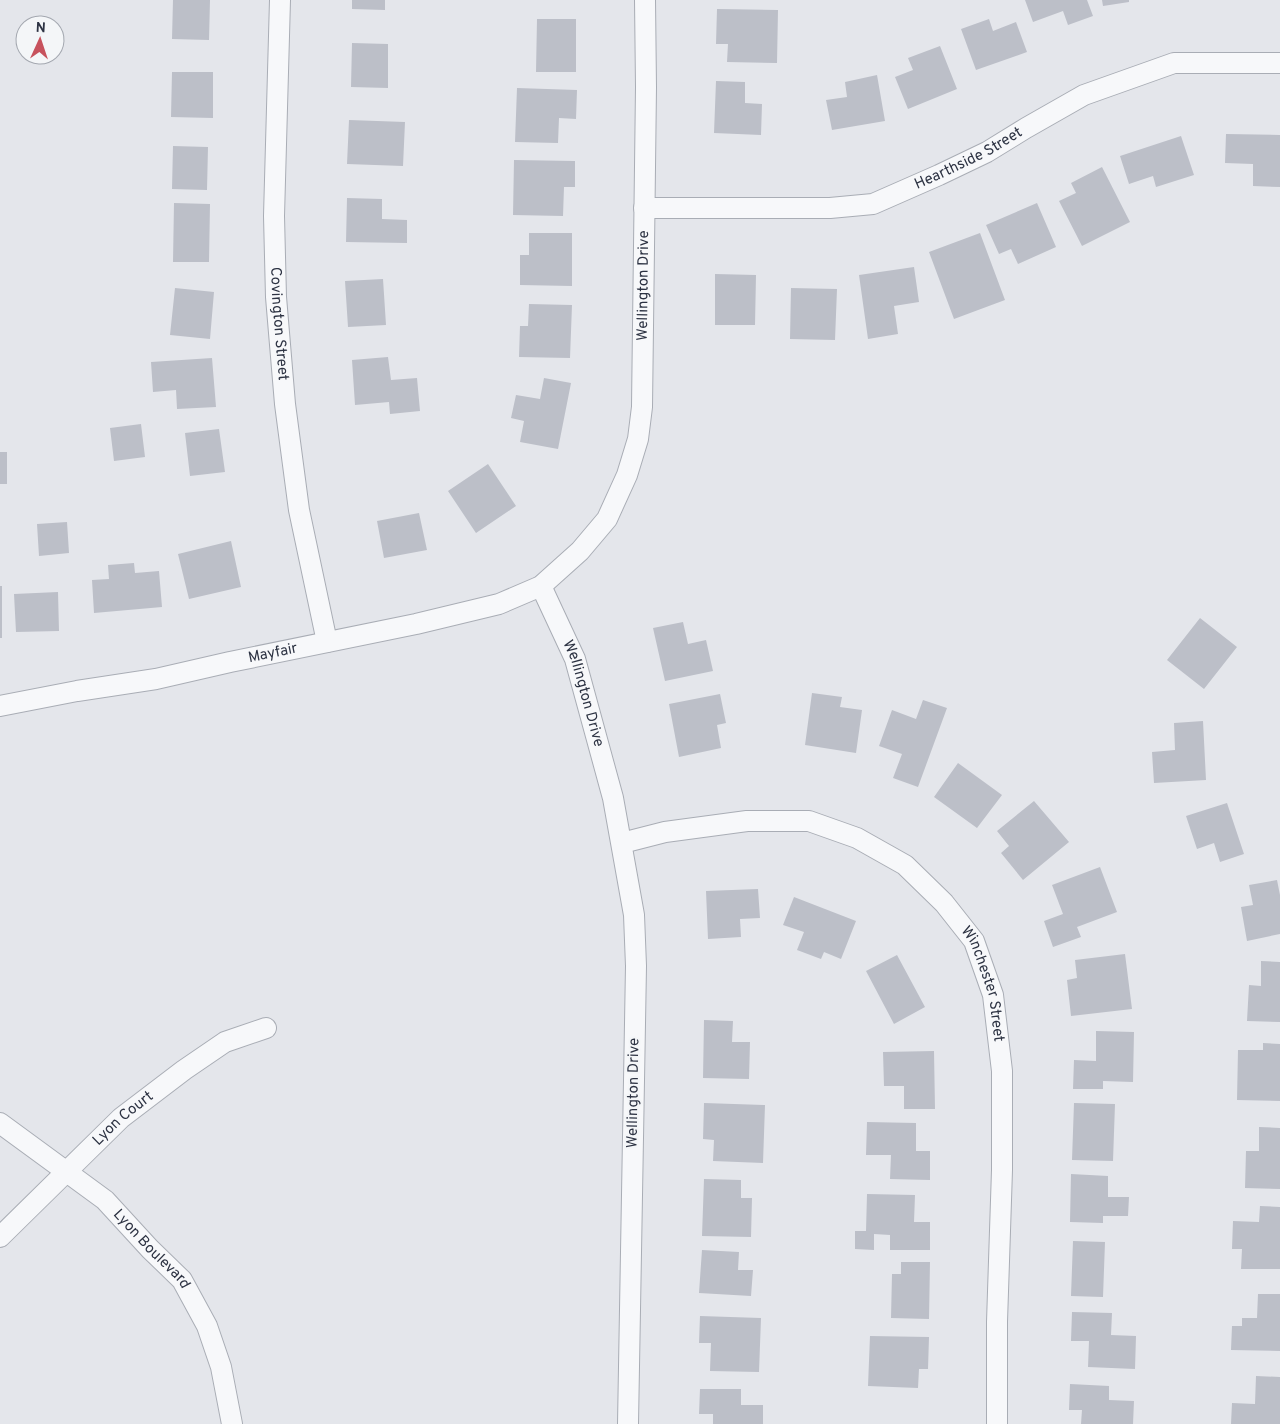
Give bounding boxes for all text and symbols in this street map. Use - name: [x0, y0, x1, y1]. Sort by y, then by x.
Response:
- north arrow: [15, 15, 65, 65]
- text: N: [35, 20, 46, 37]
- street label: Hearthside Street: [912, 123, 1026, 194]
- street label: Wellington Drive: [633, 230, 654, 341]
- street label: Covington Street: [266, 267, 292, 381]
- street label: Wellington Drive: [558, 637, 608, 749]
- street label: Mayfair: [246, 639, 299, 668]
- street label: Winchester Street: [956, 922, 1008, 1043]
- street label: Wellington Drive: [624, 1038, 644, 1148]
- street label: Lyon Court: [89, 1087, 157, 1150]
- street label: Lyon Boulevard: [109, 1205, 194, 1292]

